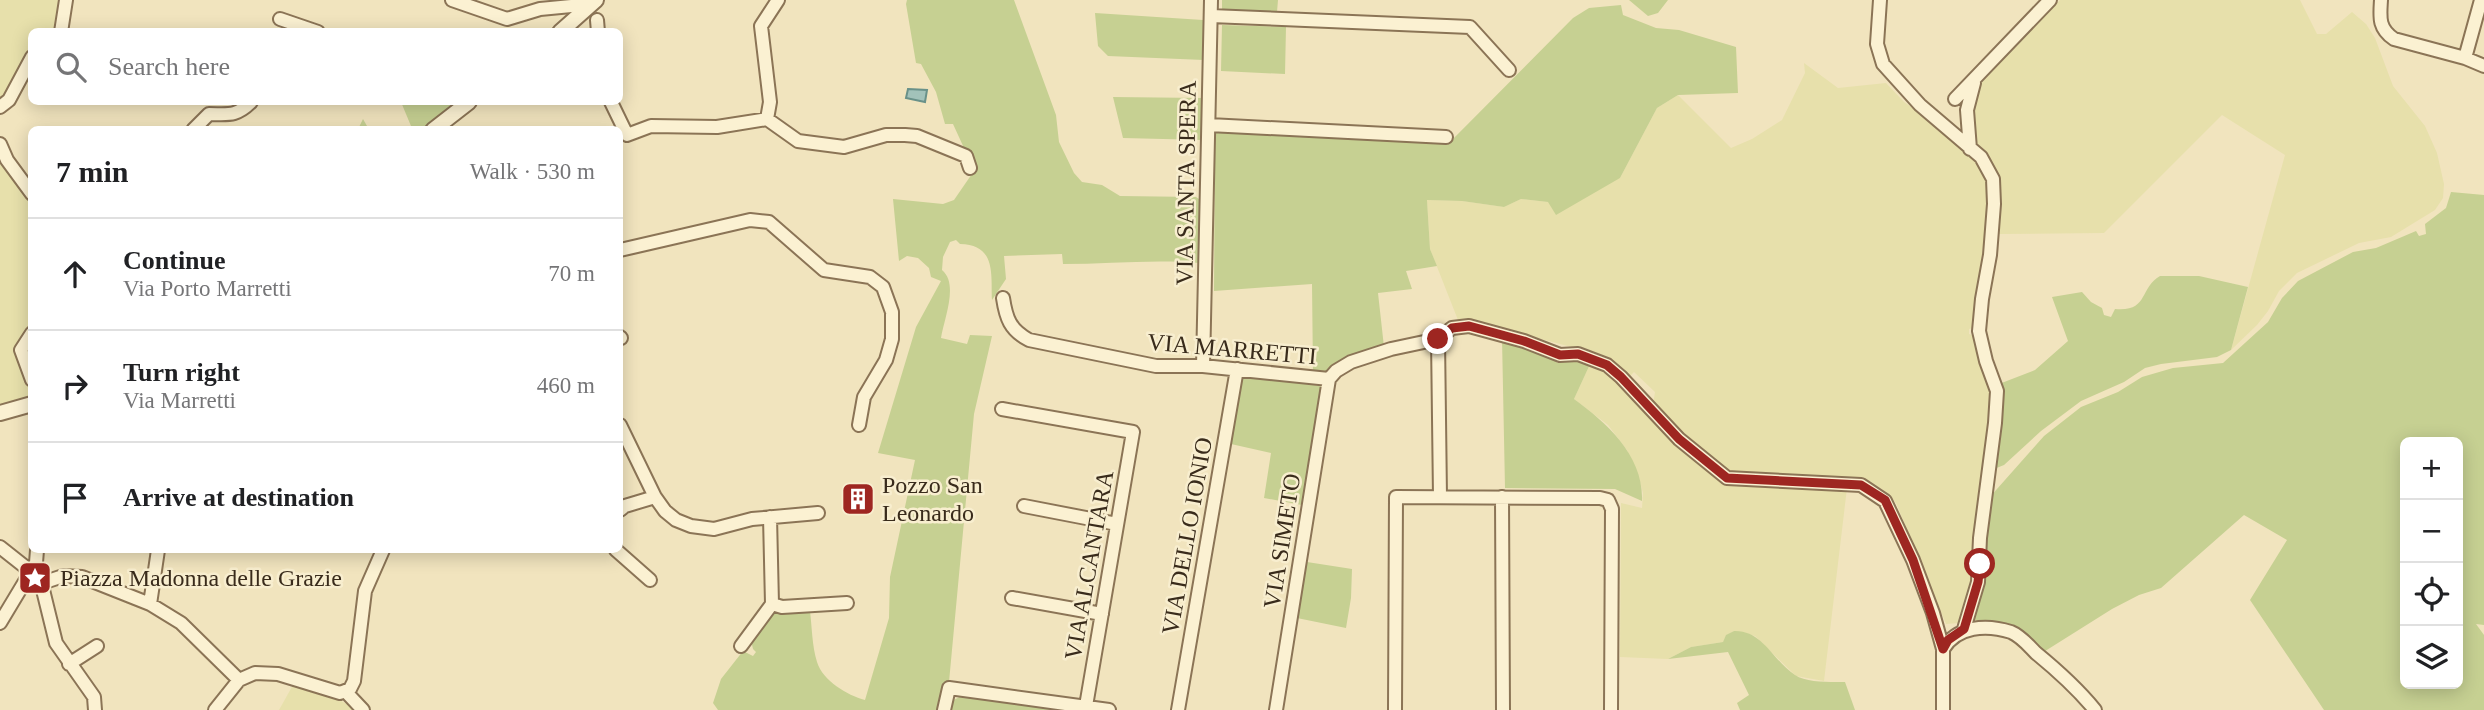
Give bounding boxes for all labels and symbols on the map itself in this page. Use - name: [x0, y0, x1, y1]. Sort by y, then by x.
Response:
- street label: VIA SANTA SPERA: [1171, 80, 1201, 286]
- route end: [1422, 323, 1453, 354]
- street label: VIA MARRETTI: [1146, 329, 1318, 369]
- street label: VIA DELLO IONIO: [1157, 435, 1217, 637]
- street label: VIA ALCANTARA: [1060, 468, 1119, 662]
- place label: Pozzo San Leonardo: [882, 472, 983, 526]
- street label: VIA SIMETO: [1259, 472, 1305, 610]
- building icon: Pozzo San Leonardo: [839, 480, 877, 518]
- route start: [1964, 548, 1995, 579]
- place icon: Piazza Madonna delle Grazie: [16, 559, 54, 597]
- place label: Piazza Madonna delle Grazie: [60, 565, 342, 591]

